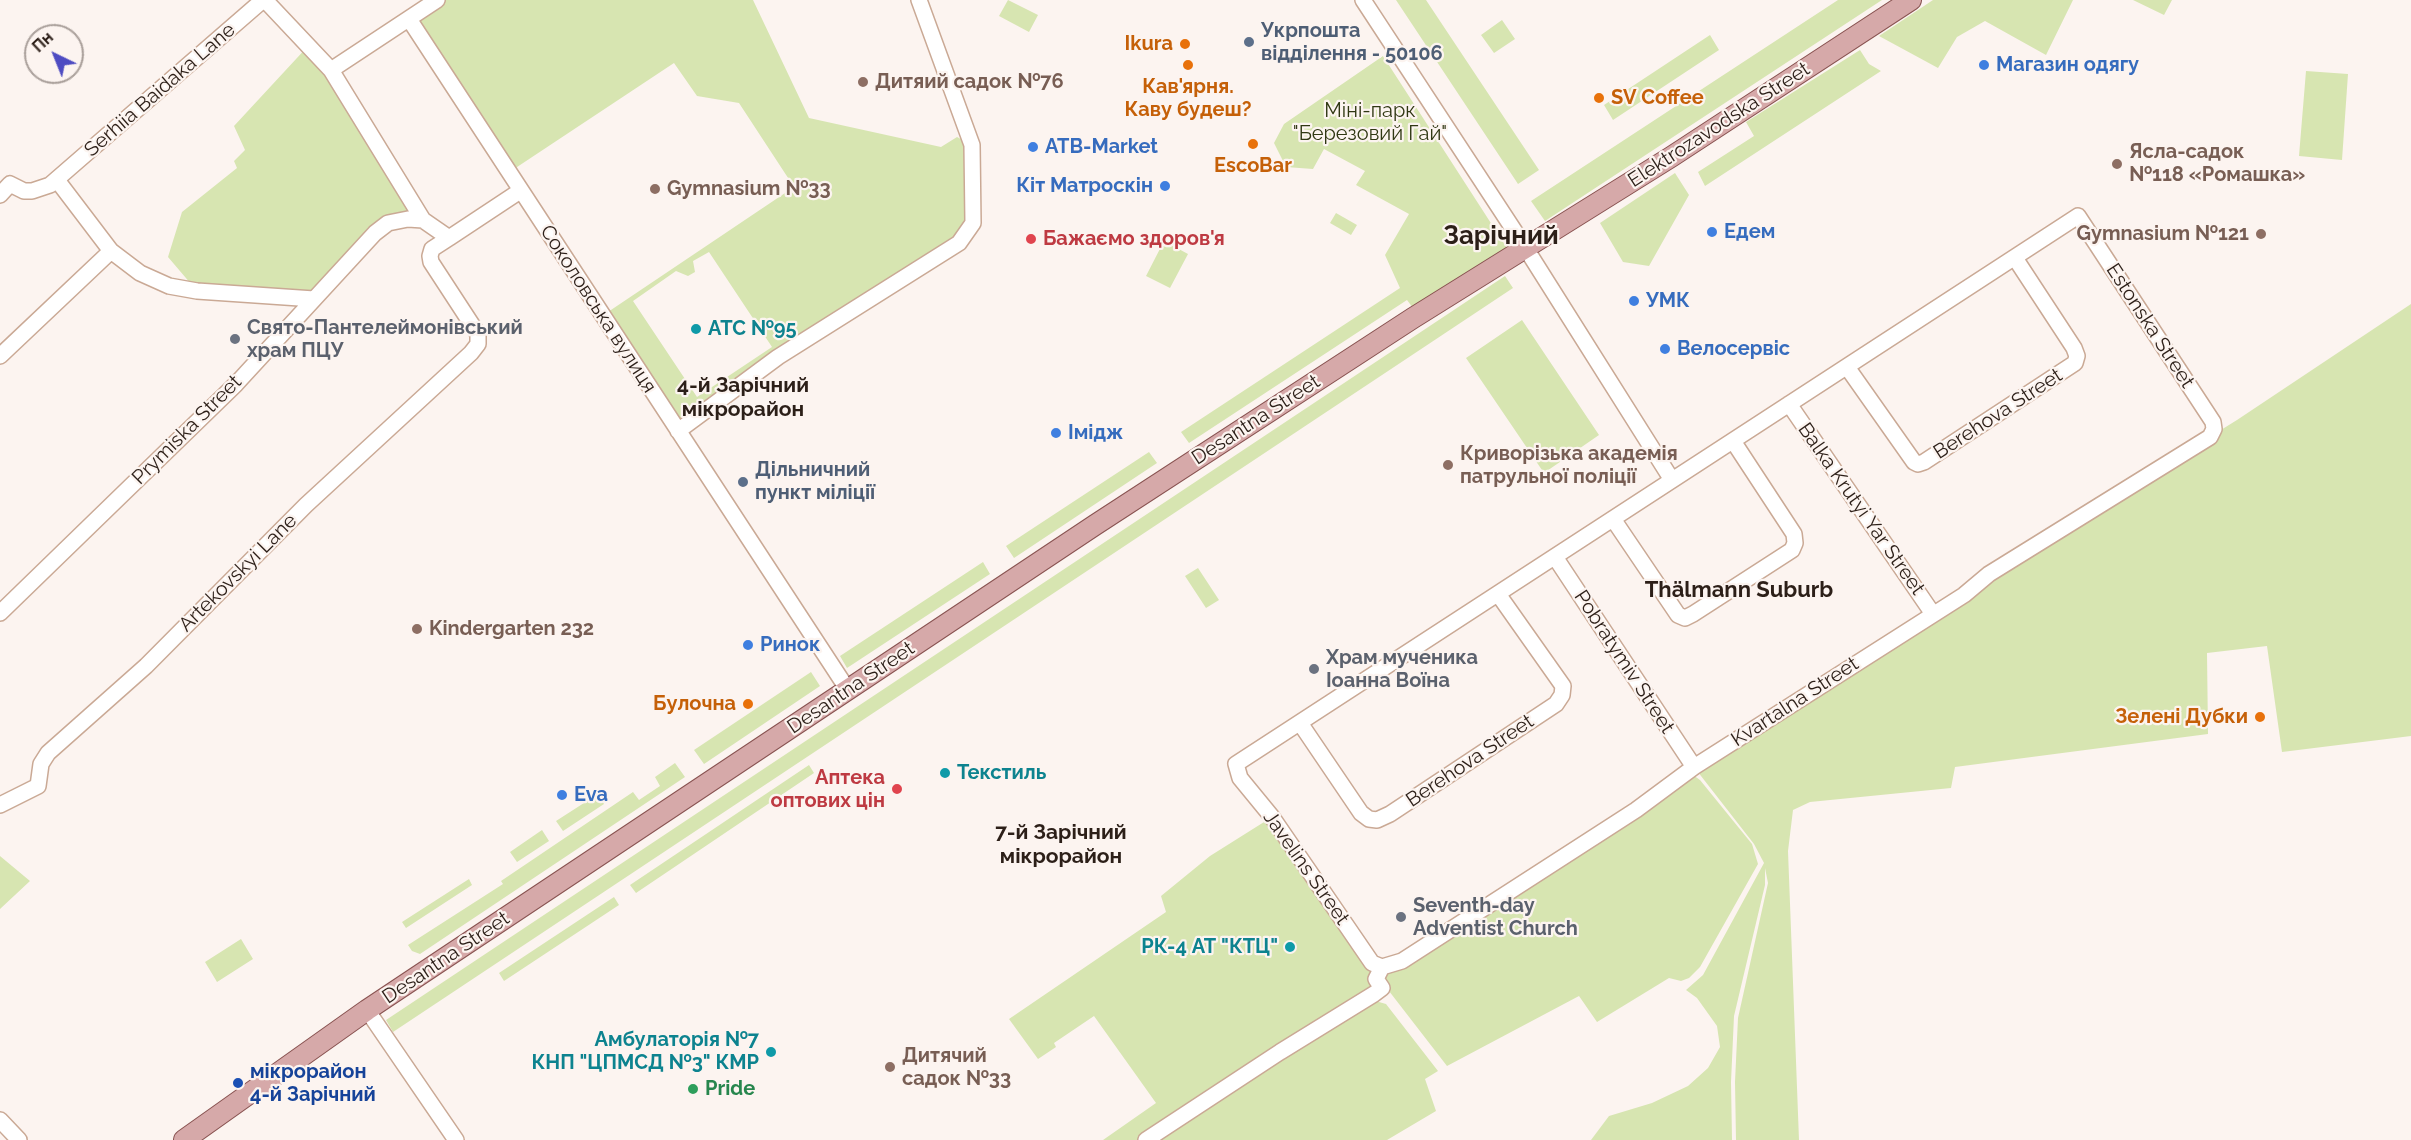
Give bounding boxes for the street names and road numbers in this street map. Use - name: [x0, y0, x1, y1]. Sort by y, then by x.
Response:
- street label: Serhiia Baidaka Lane: [80, 18, 240, 162]
- street label: Elektrozavodska Street: [1624, 57, 1814, 193]
- street label: Соколовська вулиця: [535, 221, 661, 397]
- street label: Estonska Street: [2101, 259, 2199, 393]
- street label: Berehova Street: [1929, 363, 2067, 465]
- street label: Prymiska Street: [127, 370, 247, 490]
- street label: Desantna Street: [1187, 370, 1325, 470]
- street label: Balka Krutyi Yar Street: [1792, 418, 1930, 600]
- street label: Artekovskyi Lane: [174, 509, 302, 637]
- street label: Pobratymiv Street: [1569, 586, 1679, 738]
- street label: Desantna Street: [783, 637, 919, 739]
- street label: Kvartalna Street: [1727, 652, 1863, 752]
- street label: Berehova Street: [1402, 710, 1538, 812]
- street label: Javelins Street: [1258, 806, 1354, 930]
- street label: Desantna Street: [378, 907, 514, 1009]

